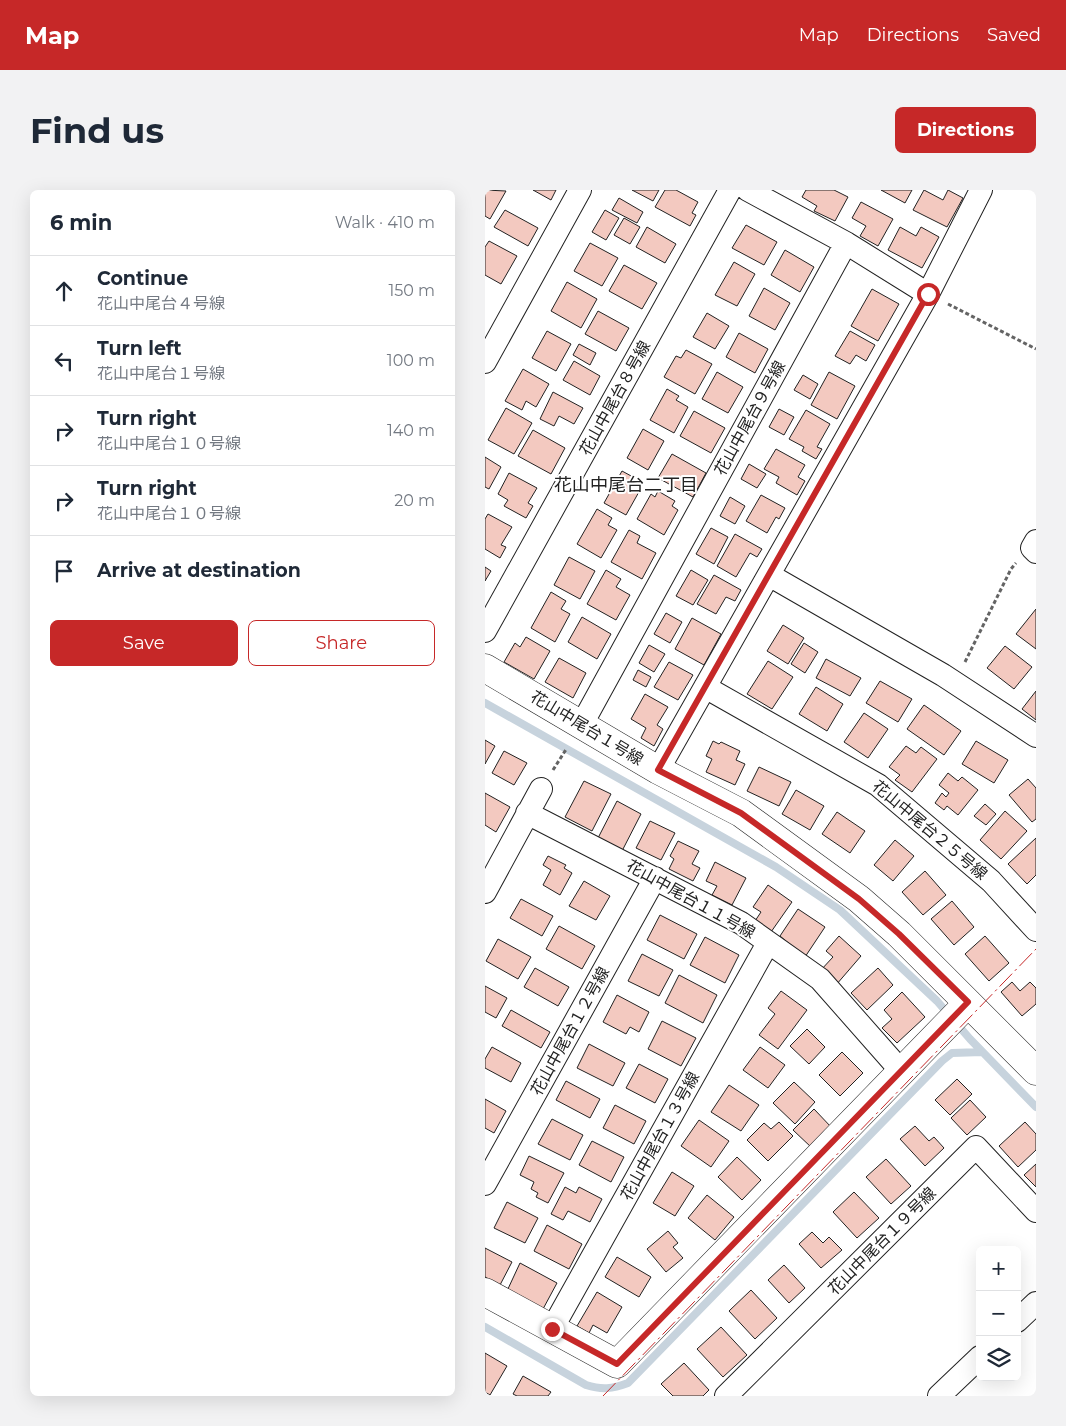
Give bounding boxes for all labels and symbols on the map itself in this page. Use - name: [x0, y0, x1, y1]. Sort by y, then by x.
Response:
- route start: [917, 283, 940, 306]
- street label: 花山中尾台８号線: [576, 337, 654, 459]
- street label: 花山中尾台９号線: [711, 357, 789, 479]
- district label: 花山中尾台二丁目: [554, 474, 698, 496]
- street label: 花山中尾台１号線: [527, 687, 647, 769]
- street label: 花山中尾台２５号線: [869, 776, 991, 884]
- street label: 花山中尾台１１号線: [623, 856, 759, 942]
- street label: 花山中尾台１２号線: [527, 963, 613, 1099]
- street label: 花山中尾台１３号線: [617, 1068, 703, 1204]
- street label: 花山中尾台１９号線: [824, 1183, 940, 1299]
- route end: [541, 1318, 564, 1341]

